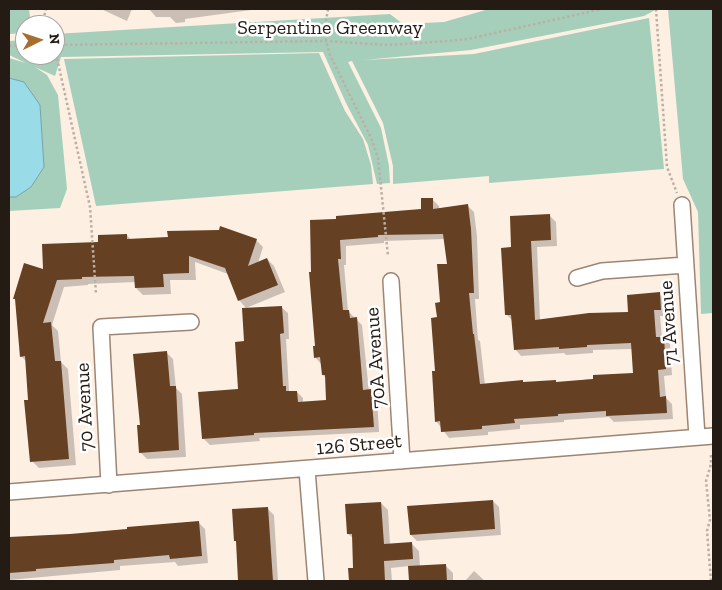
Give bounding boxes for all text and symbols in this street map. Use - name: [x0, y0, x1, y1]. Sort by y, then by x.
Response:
- north arrow: [15, 15, 65, 65]
- street label: Serpentine Greenway: [237, 16, 423, 40]
- text: N: [46, 33, 63, 45]
- street label: 71 Avenue: [654, 280, 684, 366]
- street label: 70A Avenue: [360, 306, 392, 410]
- street label: 70 Avenue: [71, 362, 99, 452]
- street label: 126 Street: [315, 429, 403, 461]

